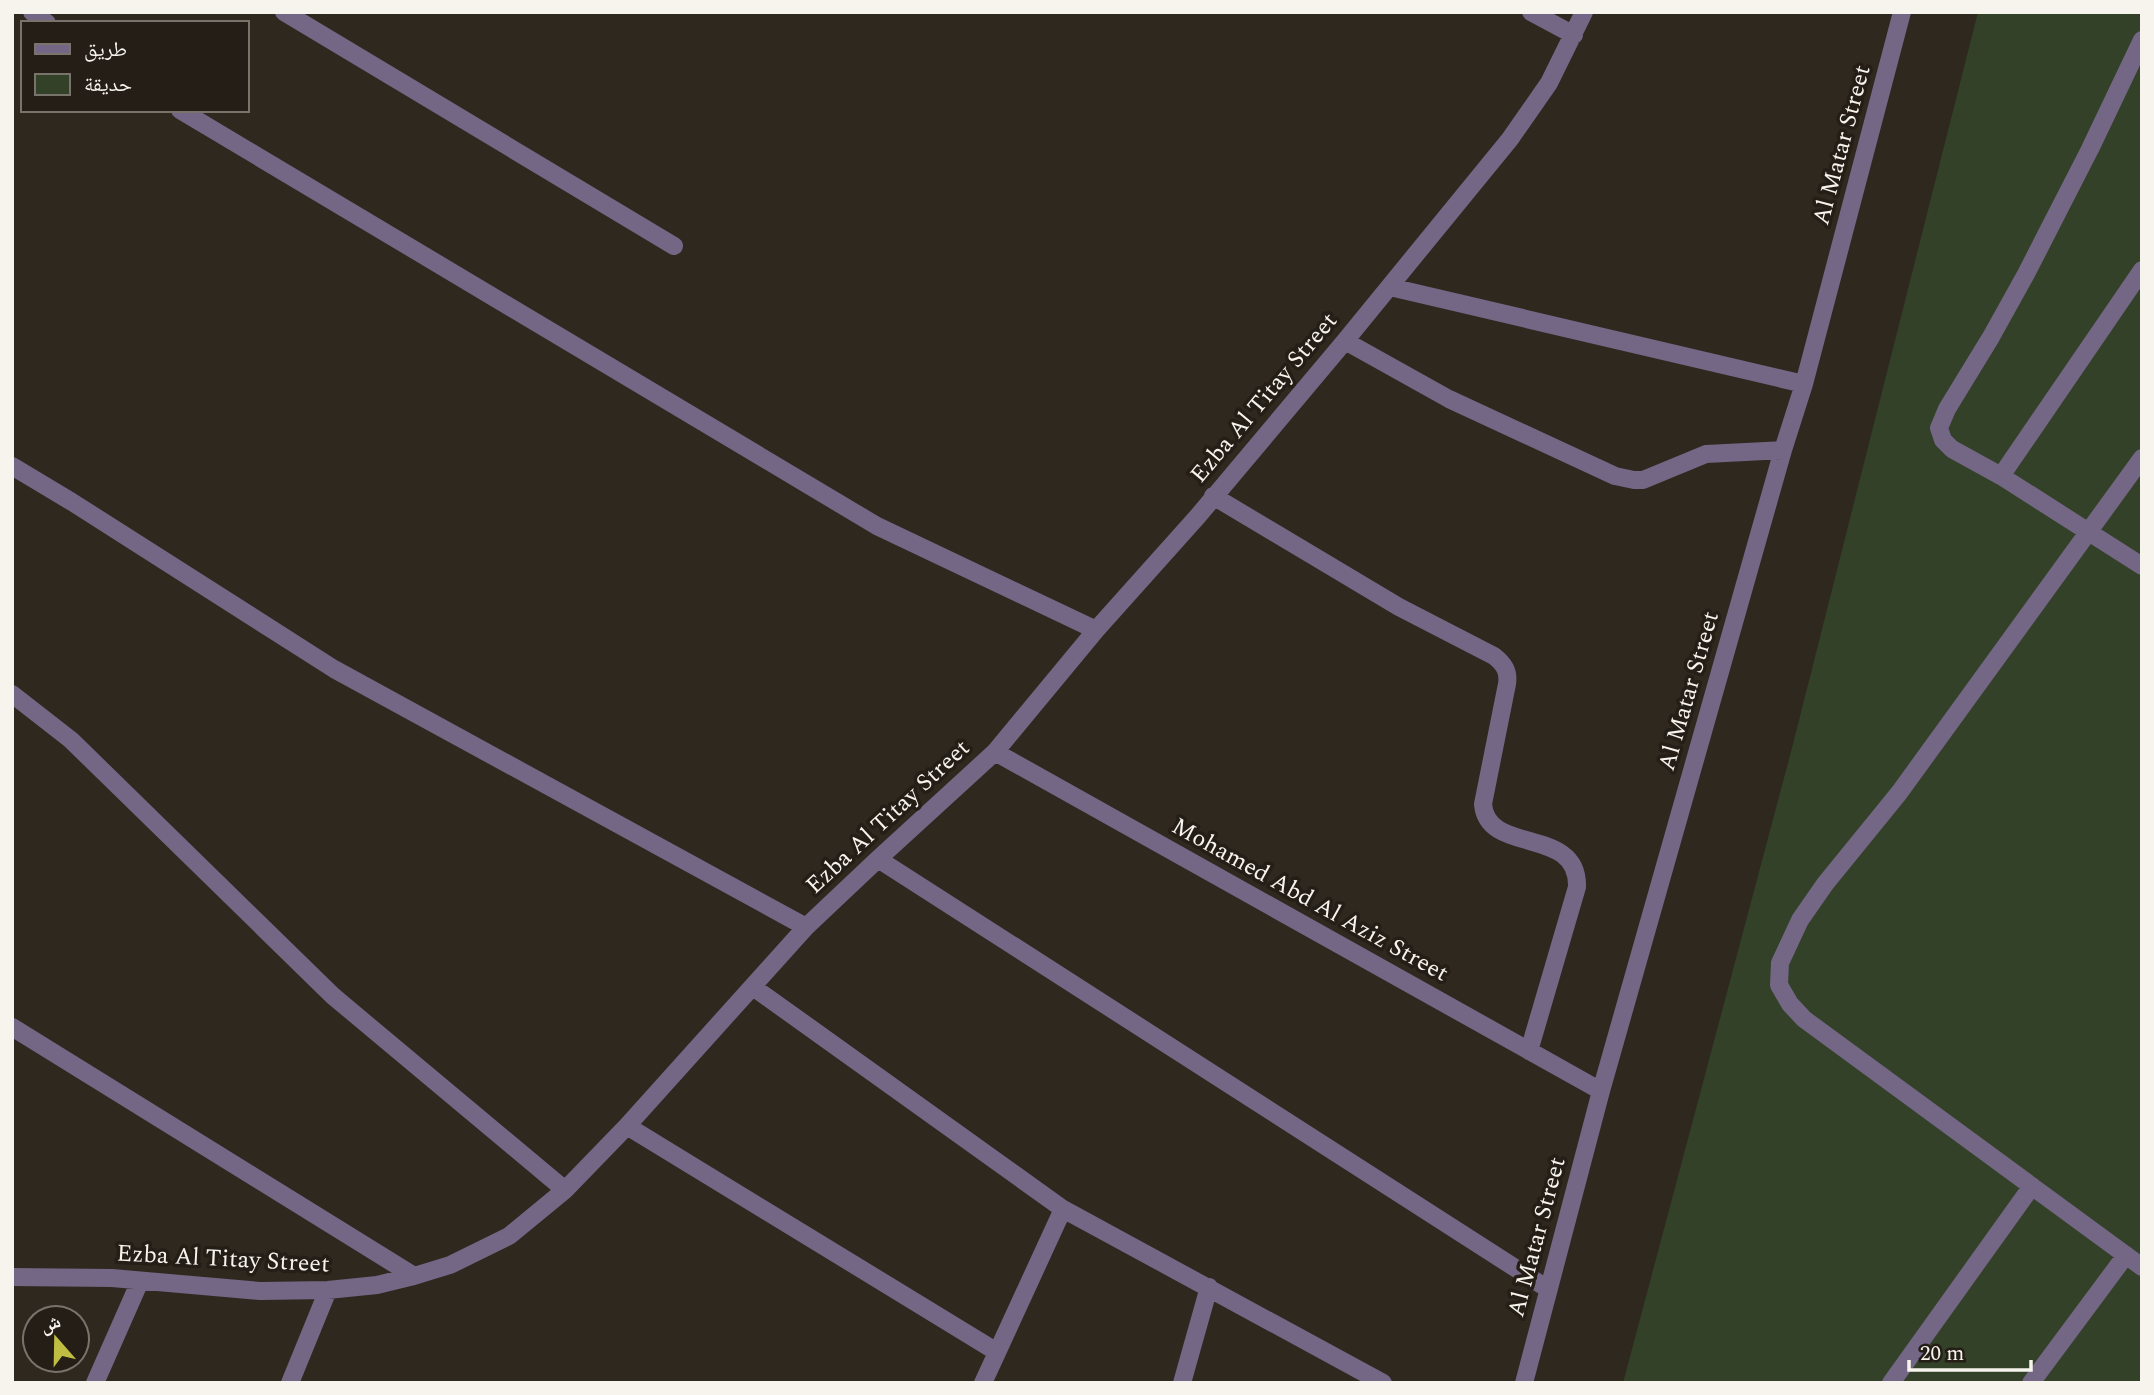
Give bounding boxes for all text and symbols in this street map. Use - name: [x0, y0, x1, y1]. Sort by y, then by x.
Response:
- legend: [21, 21, 248, 112]
- text: طريق: [84, 34, 127, 66]
- street label: Al Matar Street: [1803, 61, 1881, 229]
- text: حديقة: [84, 69, 132, 101]
- street label: Ezba Al Titay Street: [1182, 305, 1346, 491]
- street label: Al Matar Street: [1649, 607, 1729, 775]
- street label: Ezba Al Titay Street: [798, 731, 978, 903]
- street label: Mohamed Abd Al Aziz Street: [1165, 809, 1455, 991]
- street label: Al Matar Street: [1498, 1153, 1576, 1321]
- street label: Ezba Al Titay Street: [116, 1235, 330, 1283]
- north arrow: [21, 1304, 91, 1374]
- text: ش: [36, 1307, 65, 1342]
- scale bar: [1909, 1328, 2032, 1372]
- text: 20 m: [1920, 1338, 1964, 1370]

